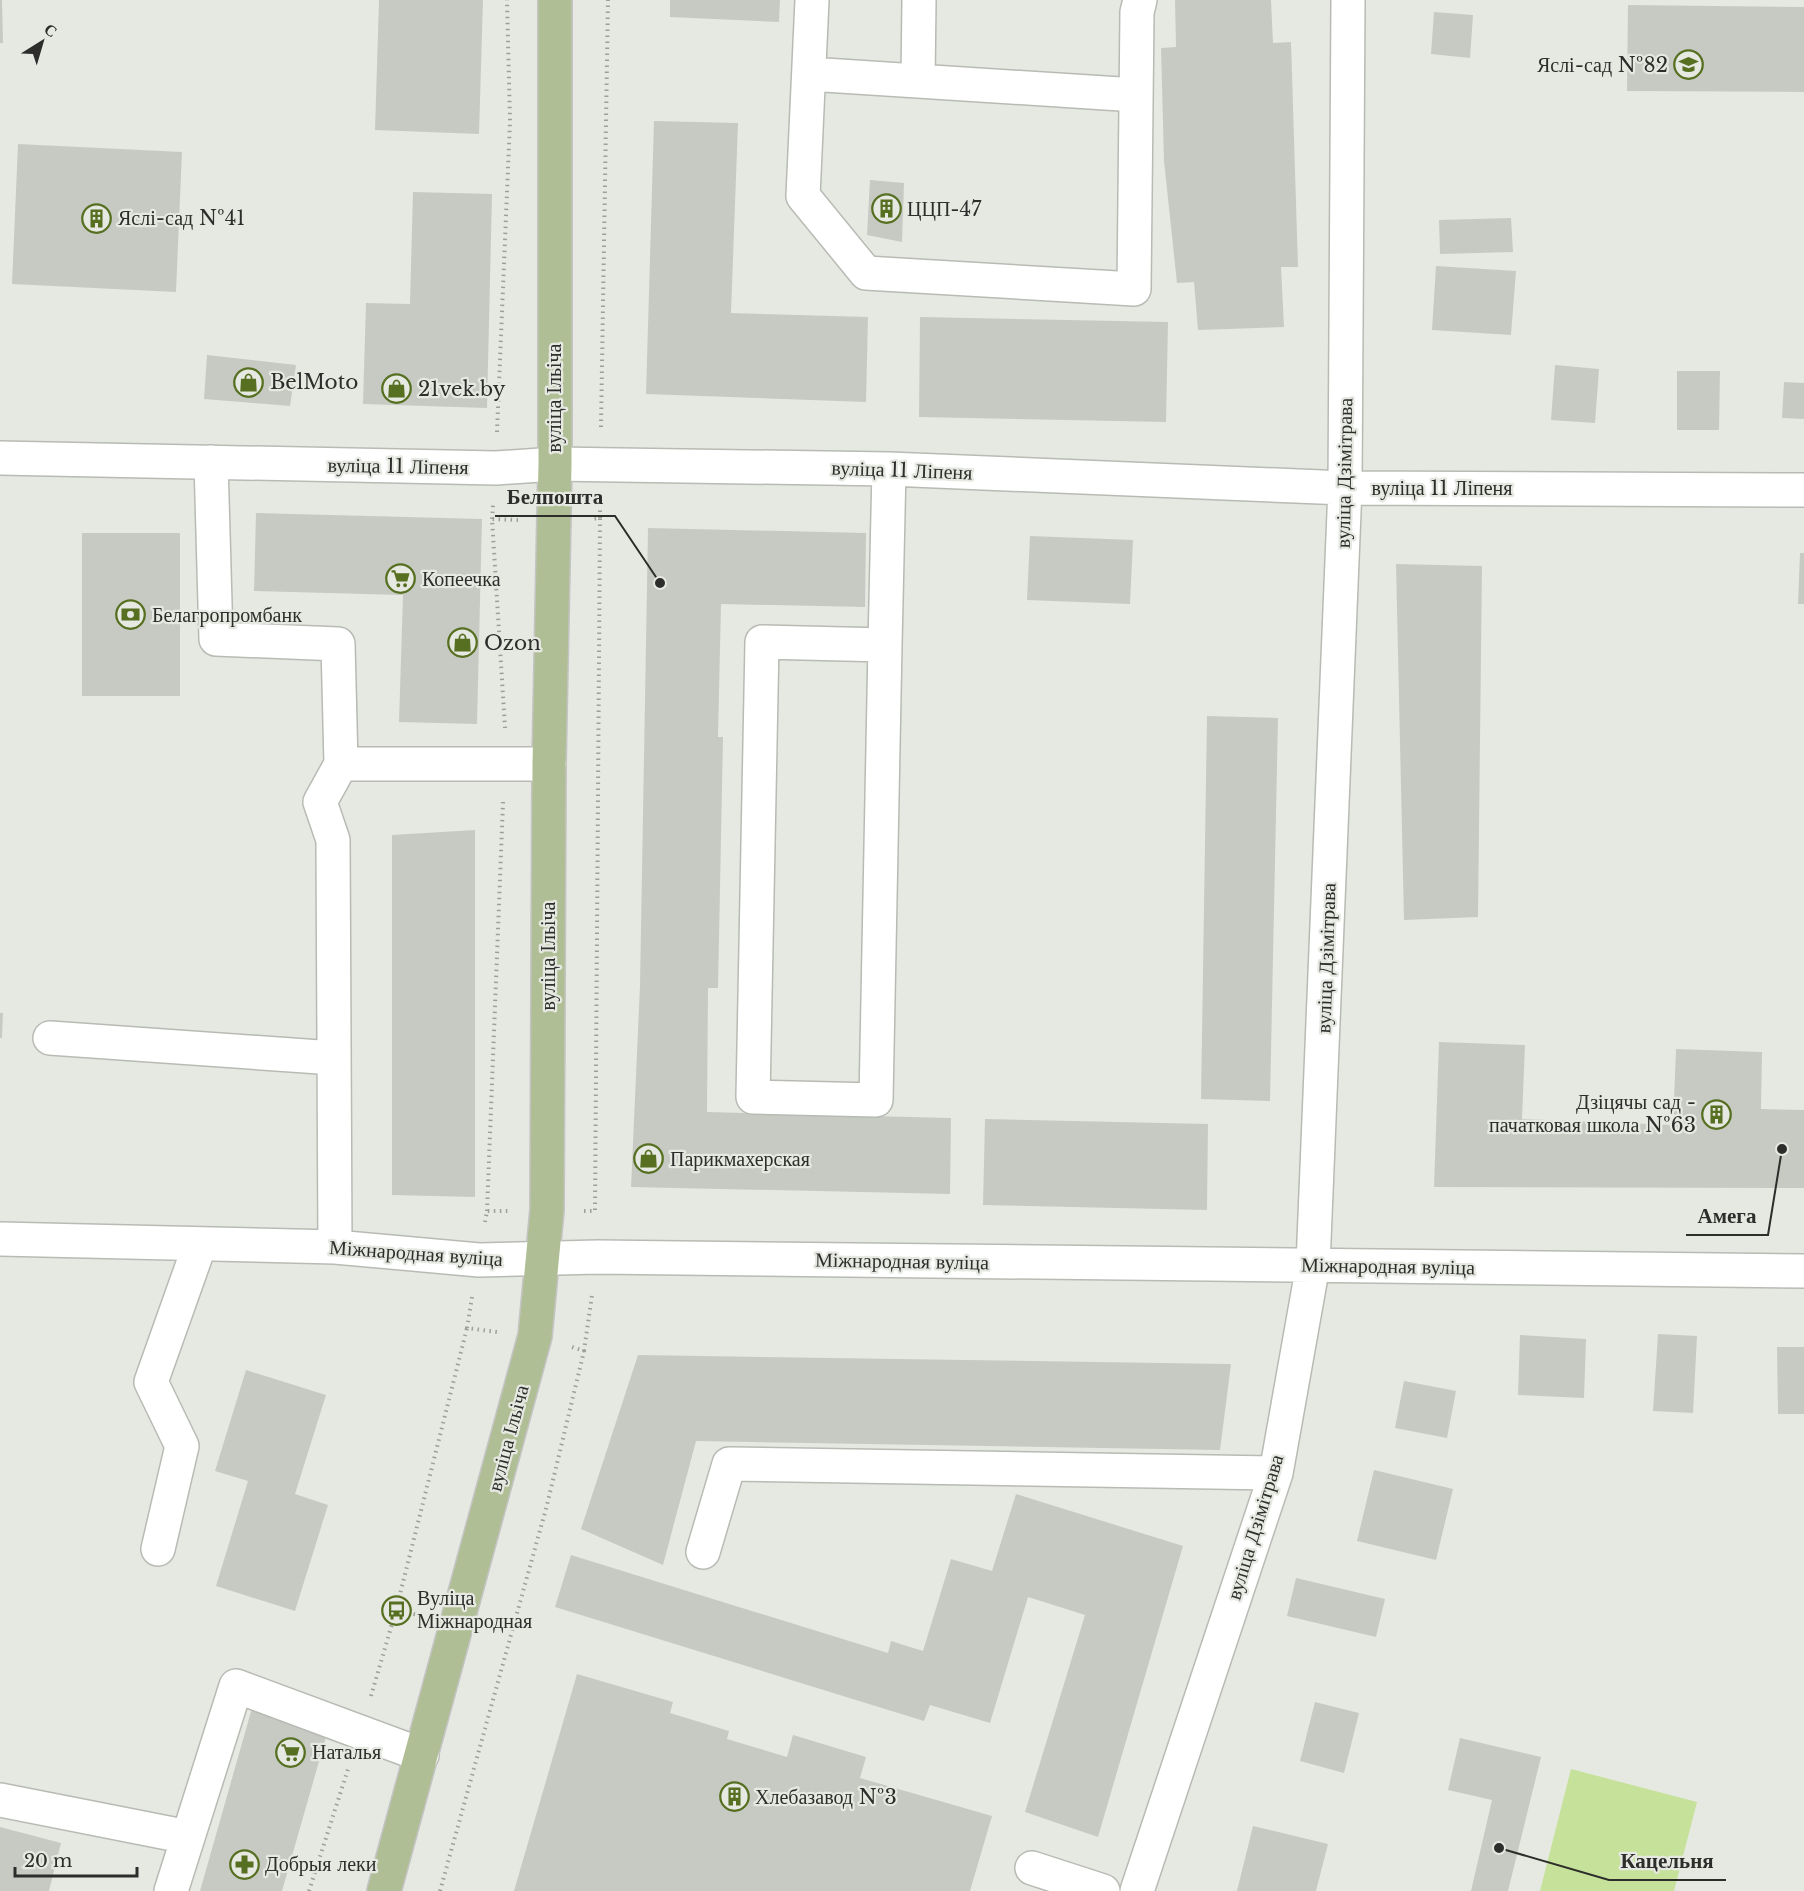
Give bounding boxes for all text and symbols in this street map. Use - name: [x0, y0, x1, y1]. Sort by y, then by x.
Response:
- north arrow: [12, 12, 72, 72]
- text: С: [40, 19, 62, 41]
- school or university icon: Яслі-сад №82: [1673, 49, 1705, 81]
- place label: Яслі-сад №82: [1537, 53, 1668, 77]
- building icon: ЦЦП-47: [870, 193, 902, 225]
- place label: ЦЦП-47: [907, 197, 982, 221]
- building icon: Яслі-сад №41: [81, 202, 113, 234]
- place label: Яслі-сад №41: [118, 206, 245, 230]
- street label: вуліца Ільіча: [542, 343, 566, 453]
- shop icon: BelMoto: [233, 366, 265, 398]
- place label: BelMoto: [270, 370, 358, 394]
- shop icon: 21vek.by: [381, 373, 413, 405]
- place label: 21vek.by: [418, 377, 506, 401]
- street label: вуліца Дзімітрава: [1331, 397, 1357, 548]
- street label: вуліца 11 Ліпеня: [327, 453, 469, 479]
- street label: вуліца 11 Ліпеня: [831, 456, 973, 484]
- street label: вуліца 11 Ліпеня: [1372, 476, 1512, 500]
- callout: Белпошта: [495, 477, 615, 516]
- text: Белпошта: [507, 484, 604, 510]
- supermarket icon: Копеечка: [385, 563, 417, 595]
- place label: Копеечка: [422, 567, 501, 591]
- bank icon: Белагропромбанк: [115, 599, 147, 631]
- place label: Белагропромбанк: [152, 603, 302, 627]
- shop icon: Ozon: [447, 627, 479, 659]
- place label: Ozon: [484, 631, 541, 655]
- street label: вуліца Дзімітрава: [1311, 882, 1341, 1034]
- street label: вуліца Ільіча: [536, 901, 560, 1011]
- place label: Дзіцячы сад - пачатковая школа №63: [1489, 1090, 1696, 1137]
- building icon: Дзіцячы сад - пачатковая школа №63: [1701, 1098, 1733, 1130]
- shop icon: Парикмахерская: [633, 1143, 665, 1175]
- place label: Парикмахерская: [670, 1147, 810, 1171]
- callout: Амега: [1686, 1196, 1768, 1235]
- text: Амега: [1698, 1203, 1757, 1229]
- street label: Міжнародная вуліца: [328, 1235, 504, 1271]
- street label: Міжнародная вуліца: [815, 1247, 989, 1275]
- street label: Міжнародная вуліца: [1301, 1252, 1475, 1280]
- street label: вуліца Ільіча: [482, 1382, 534, 1494]
- street label: вуліца Дзімітрава: [1222, 1451, 1289, 1602]
- place label: Вуліца Міжнародная: [417, 1586, 532, 1633]
- bus stop icon: Вуліца Міжнародная: [380, 1594, 412, 1626]
- supermarket icon: Наталья: [275, 1736, 307, 1768]
- place label: Наталья: [312, 1740, 381, 1764]
- building icon: Хлебазавод №3: [718, 1781, 750, 1813]
- place label: Хлебазавод №3: [755, 1785, 897, 1809]
- scale bar: [15, 1840, 136, 1878]
- callout: Кацельня: [1609, 1841, 1726, 1880]
- pharmacy icon: Добрыя леки: [228, 1848, 260, 1880]
- text: Кацельня: [1620, 1848, 1714, 1874]
- text: 20 m: [24, 1850, 72, 1872]
- place label: Добрыя леки: [265, 1852, 377, 1876]

